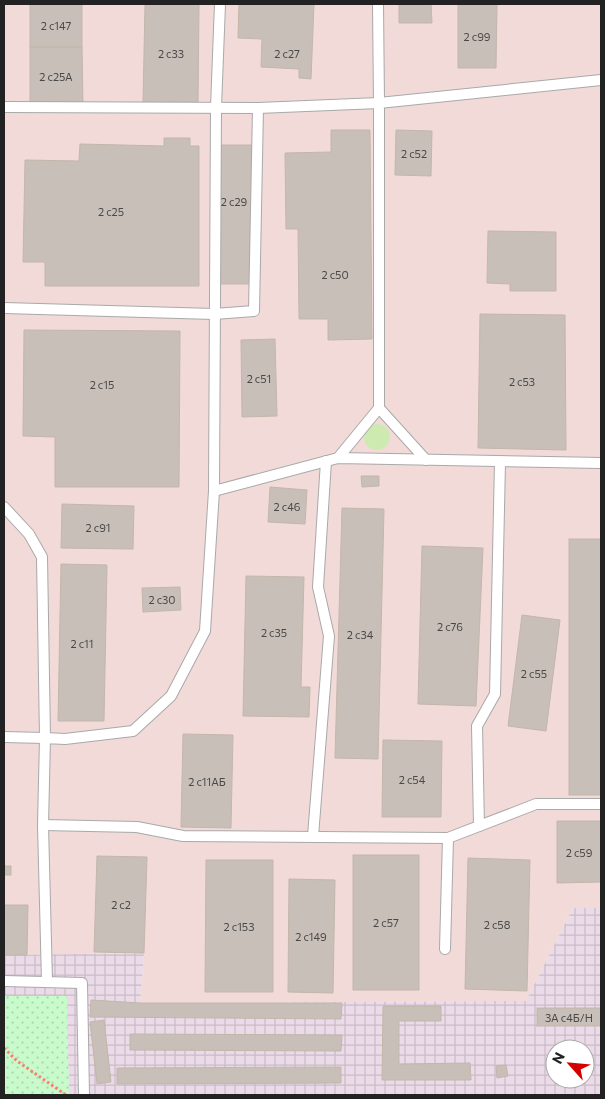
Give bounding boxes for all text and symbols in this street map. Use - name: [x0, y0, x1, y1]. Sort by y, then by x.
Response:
- house number: 2 с147: [41, 19, 71, 32]
- house number: 2 с99: [464, 30, 491, 43]
- house number: 2 с33: [158, 47, 184, 60]
- house number: 2 с27: [274, 47, 300, 60]
- house number: 2 с25А: [39, 70, 73, 83]
- house number: 2 с52: [401, 147, 427, 160]
- house number: 2 с29: [221, 195, 248, 208]
- house number: 2 с25: [98, 205, 124, 218]
- house number: 2 с50: [321, 268, 349, 281]
- house number: 2 с51: [247, 372, 271, 385]
- house number: 2 с53: [509, 375, 535, 388]
- house number: 2 с15: [90, 378, 114, 391]
- house number: 2 с46: [274, 500, 301, 513]
- house number: 2 с91: [85, 521, 111, 534]
- house number: 2 с30: [148, 593, 176, 606]
- house number: 2 с76: [437, 620, 463, 633]
- house number: 2 с35: [261, 626, 287, 639]
- house number: 2 c34: [347, 628, 374, 641]
- house number: 2 с11: [70, 637, 94, 650]
- house number: 2 с55: [521, 667, 547, 680]
- house number: 2 с54: [399, 773, 426, 786]
- house number: 2 с11АБ: [188, 775, 226, 788]
- house number: 2 с59: [566, 846, 593, 859]
- house number: 2 с2: [111, 898, 131, 911]
- house number: 2 с57: [373, 916, 399, 929]
- house number: 2 с58: [484, 918, 511, 931]
- house number: 2 с153: [224, 920, 254, 933]
- house number: 2 с149: [295, 930, 327, 943]
- house number: 3А с4Б/Н: [545, 1011, 593, 1024]
- north arrow: [545, 1039, 595, 1089]
- text: N: [548, 1049, 568, 1066]

